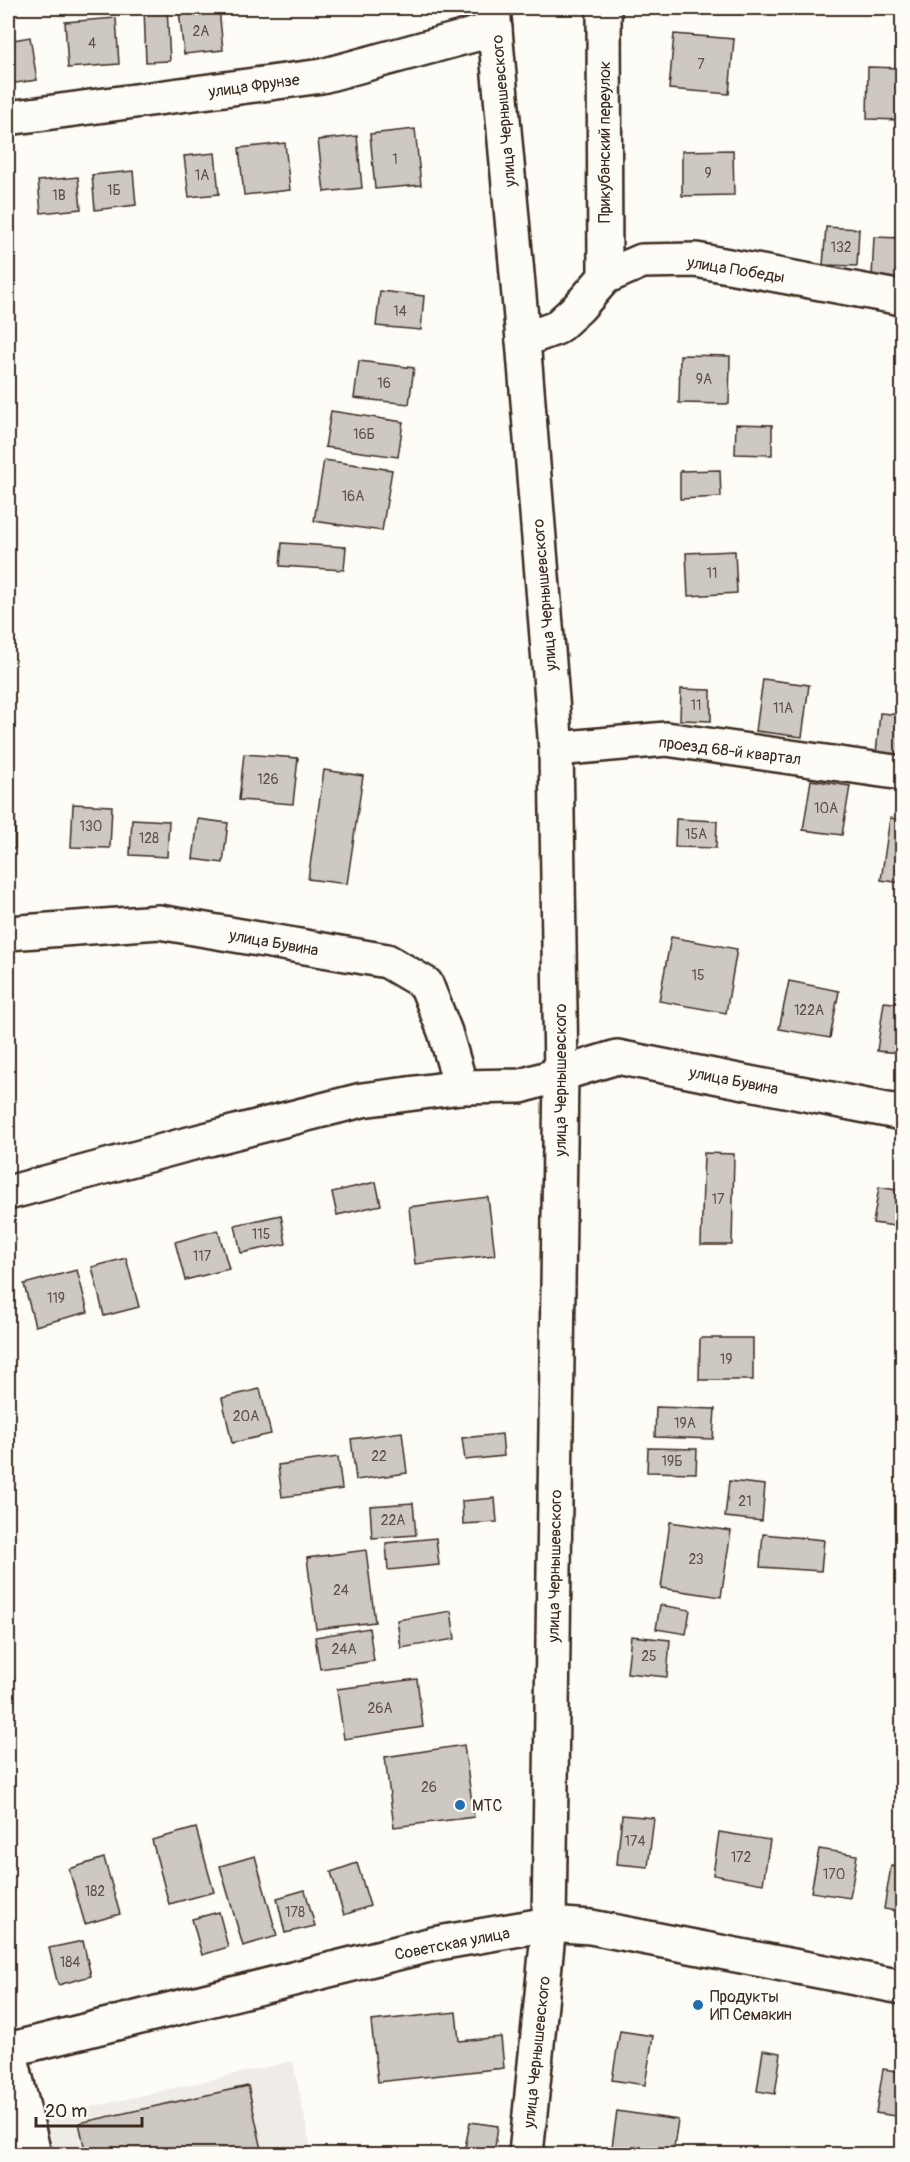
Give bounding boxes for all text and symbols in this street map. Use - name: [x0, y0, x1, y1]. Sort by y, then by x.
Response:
- house number: 2А: [193, 23, 209, 40]
- street label: улица Чернышевского: [487, 34, 521, 189]
- house number: 4: [88, 35, 96, 52]
- house number: 7: [697, 56, 705, 73]
- street label: Прикубанский переулок: [595, 61, 615, 223]
- street label: улица Фрунзе: [206, 70, 301, 102]
- house number: 1: [392, 151, 398, 168]
- house number: 9: [704, 165, 712, 182]
- house number: 1А: [195, 167, 209, 184]
- house number: 1Б: [107, 182, 121, 199]
- house number: 1В: [52, 187, 66, 204]
- house number: 132: [830, 239, 852, 256]
- street label: улица Победы: [685, 252, 786, 288]
- house number: 14: [393, 303, 407, 320]
- house number: 9А: [696, 371, 712, 388]
- house number: 16: [377, 375, 391, 392]
- house number: 16Б: [353, 426, 375, 443]
- house number: 16А: [342, 488, 364, 505]
- street label: улица Чернышевского: [528, 518, 562, 673]
- house number: 11: [707, 565, 717, 582]
- house number: 11: [691, 697, 701, 714]
- house number: 11А: [773, 700, 793, 717]
- street label: проезд 68-й квартал: [658, 732, 802, 770]
- house number: 126: [257, 771, 279, 788]
- house number: 10А: [814, 800, 838, 817]
- house number: 130: [80, 818, 102, 835]
- house number: 15А: [685, 826, 707, 843]
- house number: 128: [139, 830, 159, 847]
- street label: улица Бувина: [227, 925, 320, 961]
- house number: 15: [691, 967, 705, 984]
- house number: 122А: [794, 1002, 824, 1019]
- street label: улица Чернышевского: [551, 1003, 571, 1157]
- street label: улица Бувина: [687, 1062, 780, 1099]
- house number: 17: [712, 1191, 725, 1208]
- house number: 115: [252, 1226, 270, 1243]
- house number: 117: [193, 1248, 212, 1265]
- house number: 119: [47, 1290, 65, 1307]
- house number: 19: [720, 1351, 732, 1368]
- house number: 20А: [233, 1408, 259, 1425]
- house number: 19А: [674, 1415, 696, 1432]
- house number: 22: [371, 1448, 387, 1465]
- house number: 19Б: [661, 1453, 683, 1470]
- street label: улица Чернышевского: [544, 1489, 566, 1644]
- house number: 21: [738, 1493, 752, 1510]
- house number: 22А: [381, 1512, 405, 1529]
- house number: 23: [688, 1551, 704, 1568]
- house number: 24: [333, 1582, 349, 1599]
- house number: 24А: [331, 1641, 357, 1658]
- house number: 25: [641, 1648, 657, 1665]
- house number: 26А: [367, 1700, 393, 1717]
- house number: 26: [421, 1779, 437, 1796]
- place label: МТС: [472, 1796, 502, 1816]
- marker: МТС: [453, 1798, 467, 1812]
- house number: 174: [625, 1833, 646, 1850]
- house number: 172: [731, 1849, 752, 1866]
- house number: 170: [823, 1866, 845, 1883]
- house number: 182: [85, 1883, 105, 1900]
- house number: 178: [285, 1904, 305, 1921]
- street label: Советская улица: [393, 1923, 511, 1965]
- house number: 184: [60, 1954, 80, 1971]
- street label: улица Чернышевского: [519, 1975, 555, 2130]
- place label: Продукты ИП Семакин: [710, 1987, 792, 2025]
- marker: Продукты ИП Семакин: [691, 1998, 705, 2012]
- scale bar: [36, 2090, 142, 2128]
- text: 20 m: [45, 2100, 87, 2123]

